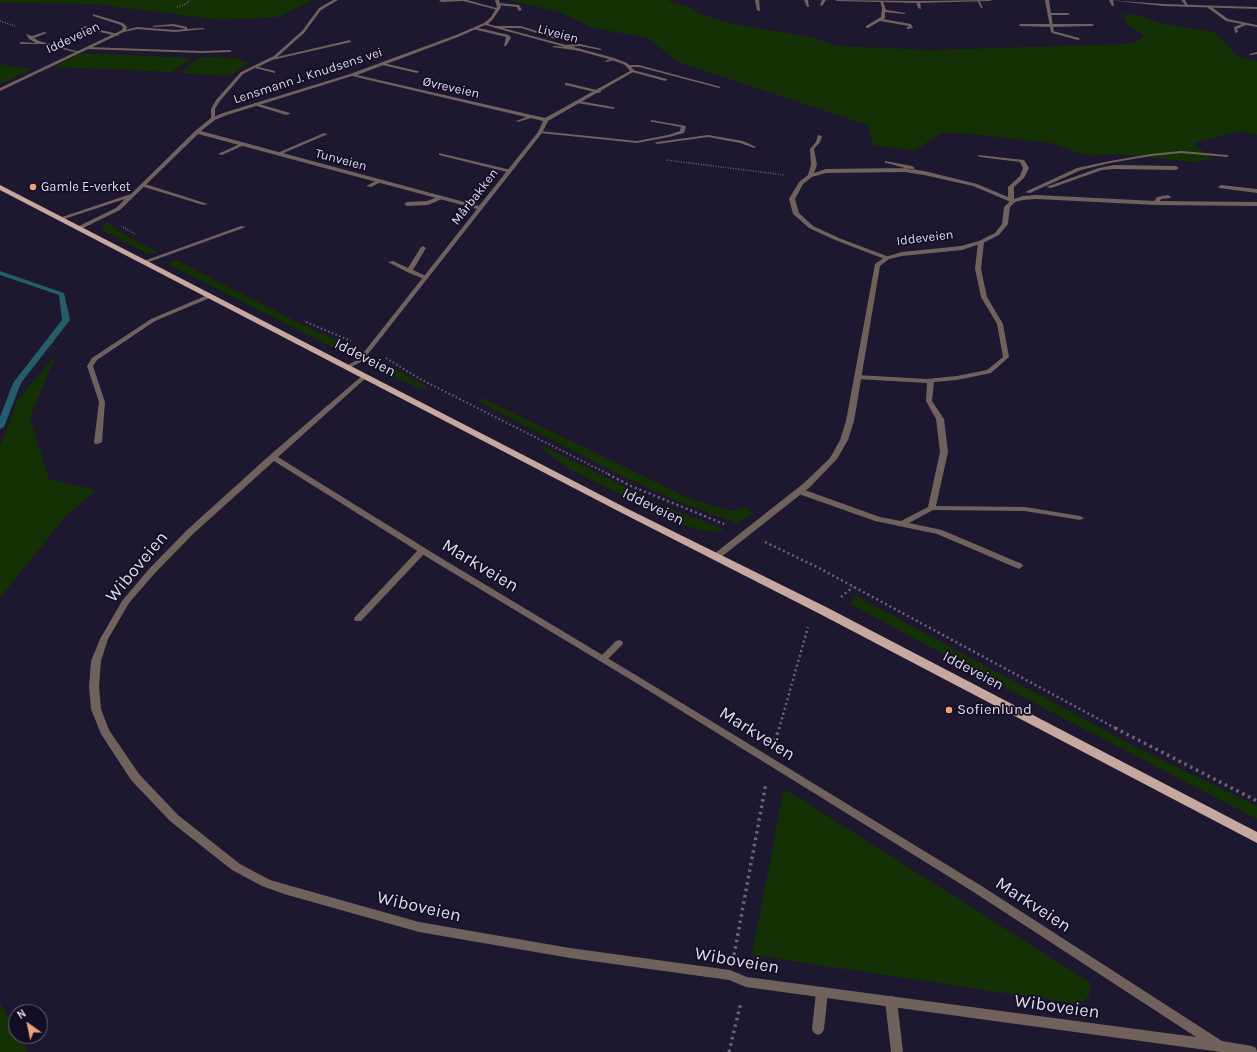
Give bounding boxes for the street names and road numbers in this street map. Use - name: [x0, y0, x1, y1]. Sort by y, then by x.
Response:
- street label: Iddeveien: [44, 19, 102, 57]
- street label: Liveien: [536, 21, 580, 47]
- street label: Lensmann J. Knudsens vei: [231, 45, 385, 107]
- street label: Øvreveien: [421, 74, 481, 102]
- street label: Tunveien: [313, 146, 369, 174]
- street label: Mårbakken: [448, 166, 502, 228]
- street label: Iddeveien: [896, 227, 954, 249]
- street label: Iddeveien: [331, 335, 399, 381]
- street label: Iddeveien: [619, 484, 687, 530]
- street label: Wiboveien: [101, 527, 173, 607]
- street label: Markveien: [438, 535, 522, 597]
- street label: Iddeveien: [940, 648, 1006, 694]
- street label: Markveien: [715, 702, 799, 766]
- street label: Markveien: [991, 873, 1075, 937]
- street label: Wiboveien: [375, 887, 463, 927]
- street label: Wiboveien: [693, 943, 781, 979]
- street label: Wiboveien: [1013, 990, 1101, 1024]

